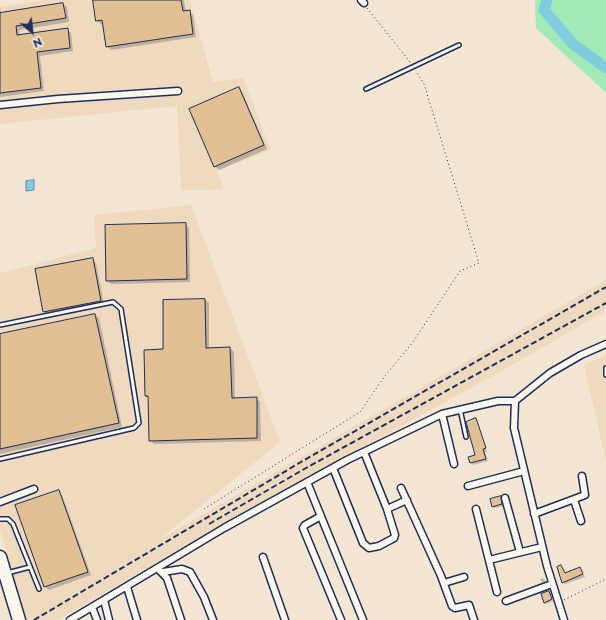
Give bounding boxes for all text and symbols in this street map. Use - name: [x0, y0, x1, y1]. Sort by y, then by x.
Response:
- north arrow: [12, 12, 52, 52]
- text: N: [30, 33, 46, 53]

